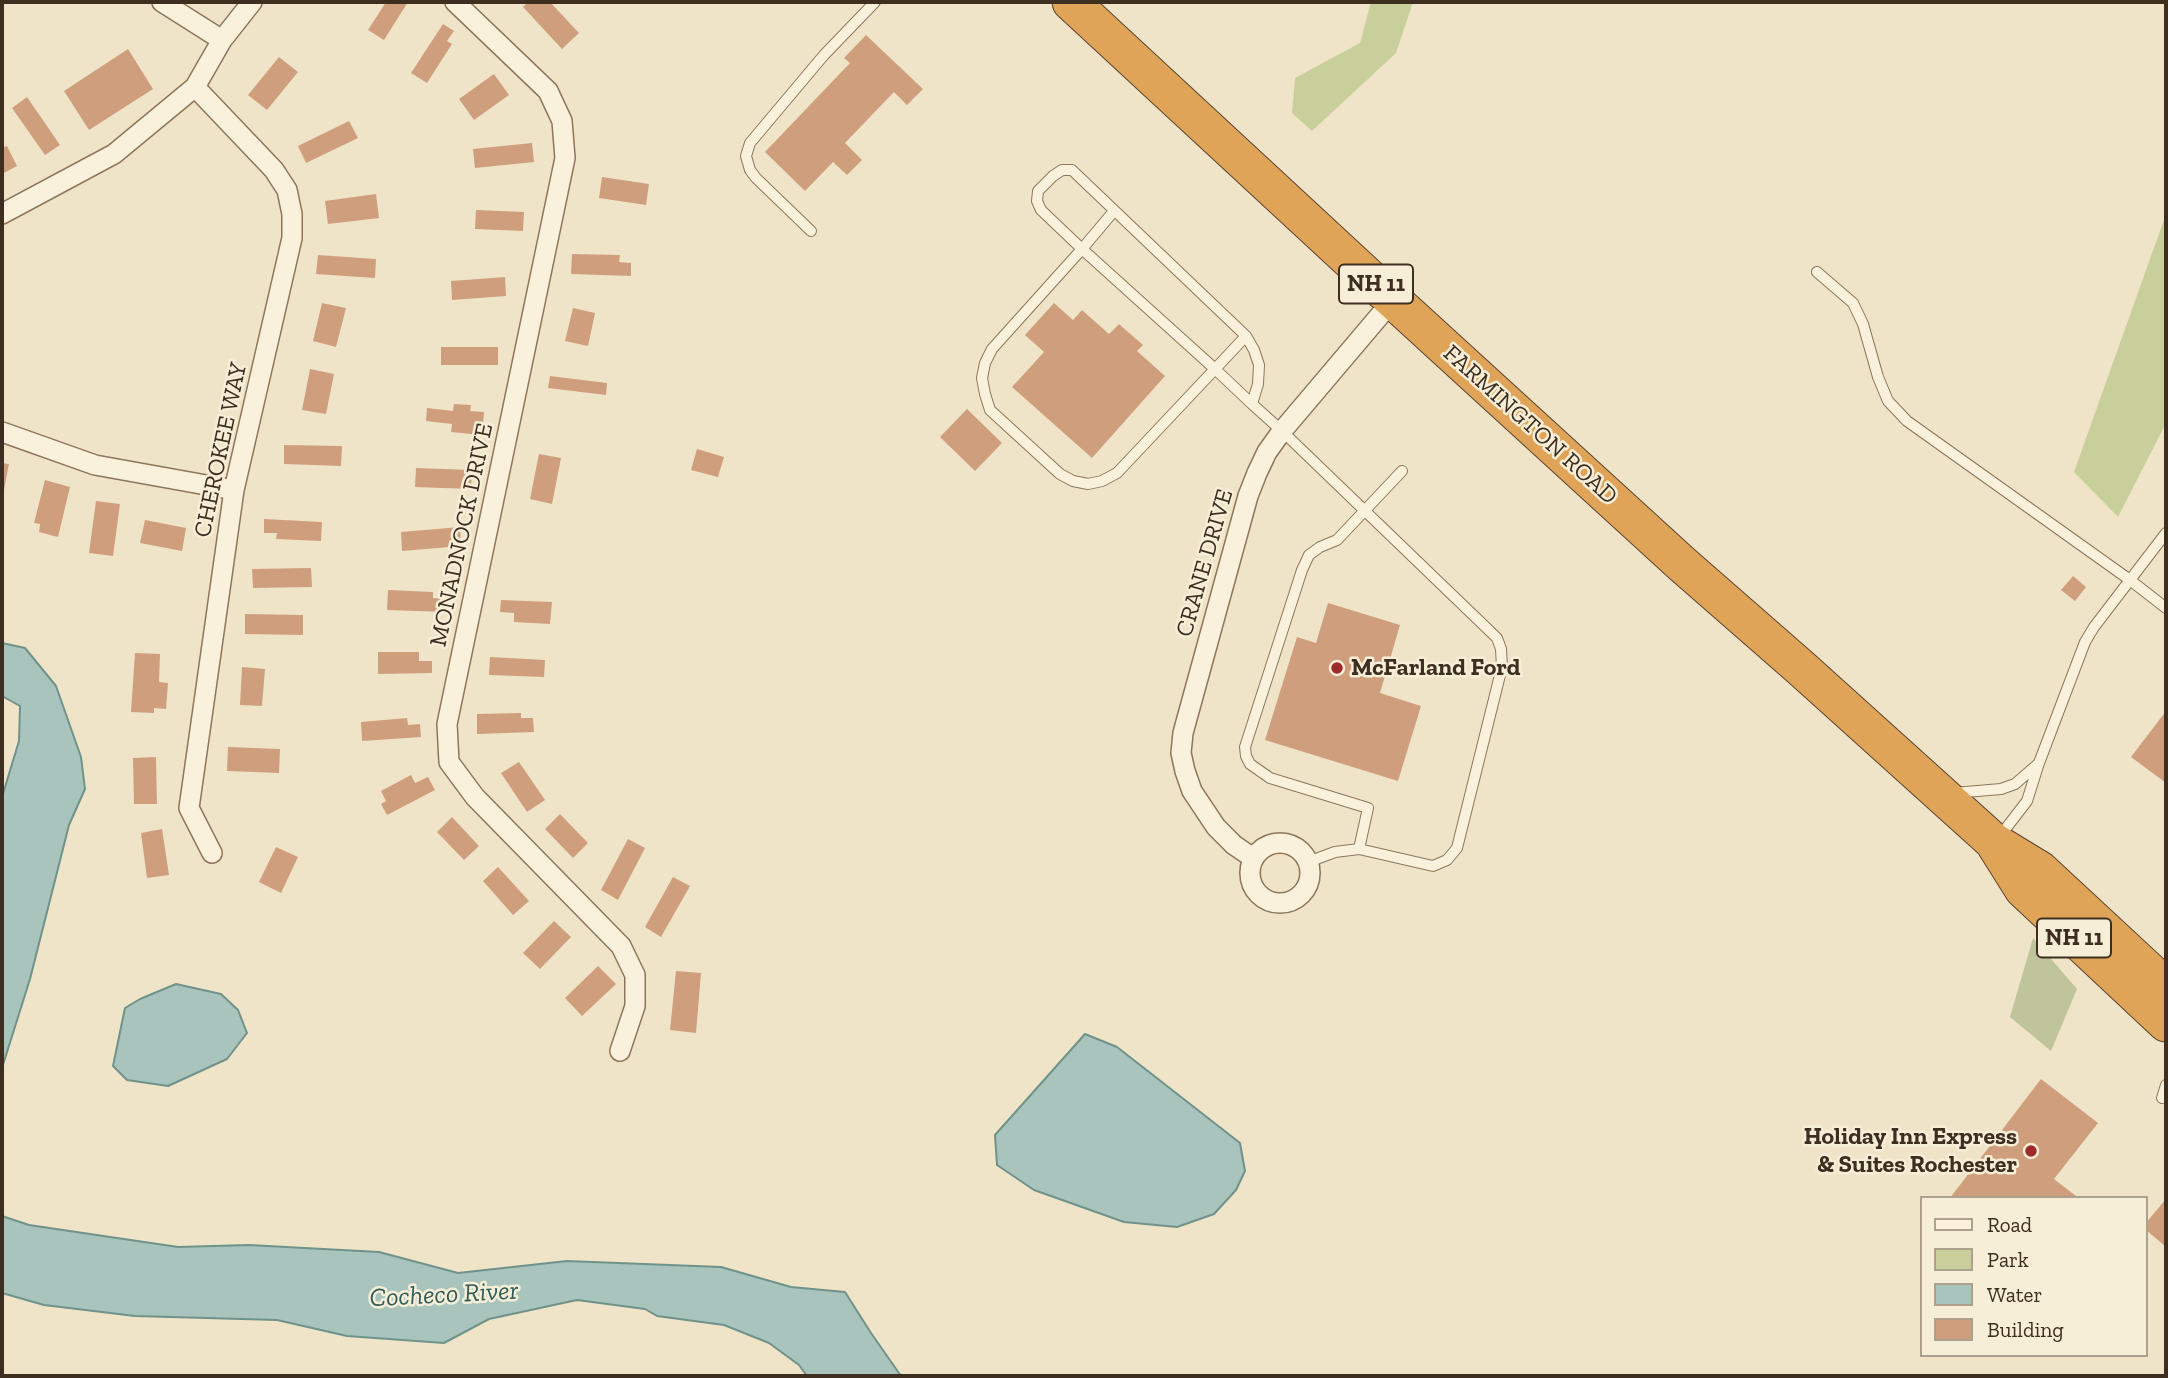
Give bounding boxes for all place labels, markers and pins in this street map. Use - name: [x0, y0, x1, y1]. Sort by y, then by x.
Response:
- place label: McFarland Ford: [1351, 654, 1521, 682]
- marker: McFarland Ford: [1329, 660, 1345, 676]
- place label: Holiday Inn Express & Suites Rochester: [1804, 1123, 2017, 1179]
- marker: Holiday Inn Express & Suites Rochester: [2023, 1143, 2039, 1159]

